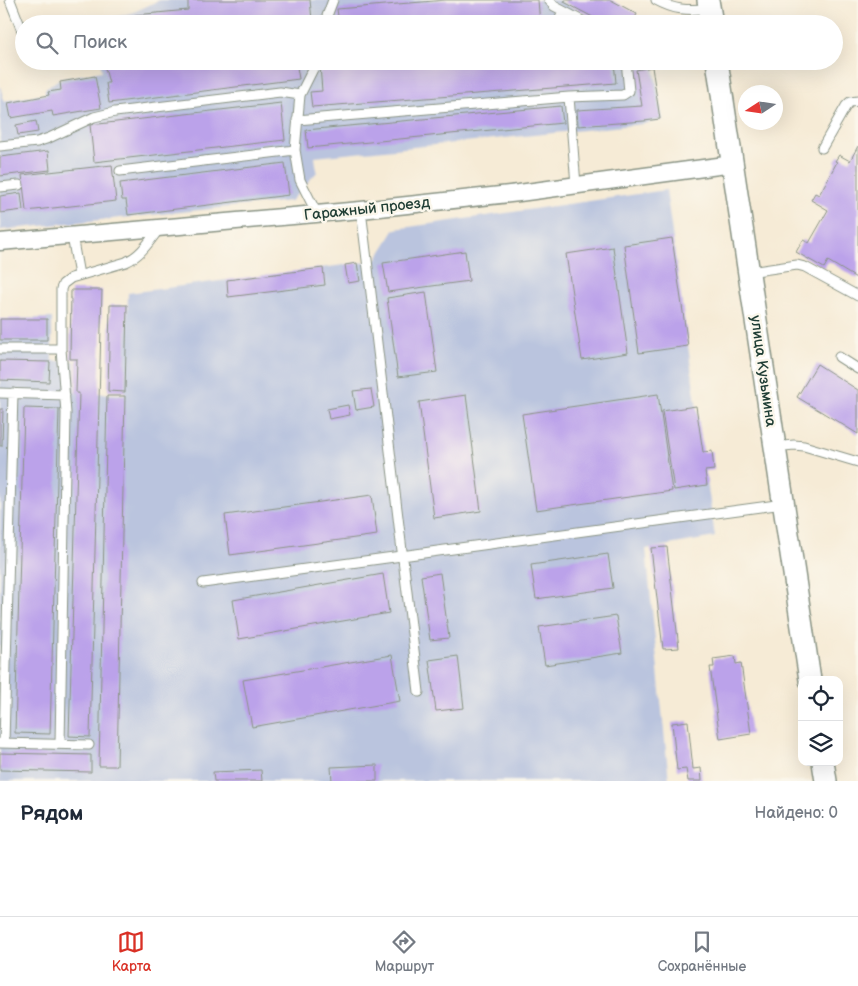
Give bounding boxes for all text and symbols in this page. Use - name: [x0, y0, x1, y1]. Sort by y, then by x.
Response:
- search box: [15, 15, 843, 70]
- icon: search: [33, 29, 61, 57]
- text: Поиск: [73, 31, 127, 54]
- north arrow: [738, 85, 783, 130]
- street label: Гаражный проезд: [303, 193, 431, 225]
- street label: улица Кузьмина: [746, 314, 780, 428]
- map controls: [798, 676, 843, 766]
- button: locate: [798, 676, 843, 721]
- button: layers: [798, 721, 843, 766]
- text: Рядом: [20, 801, 83, 826]
- text: Найдено: 0: [755, 804, 838, 823]
- tab: Карта: [112, 928, 151, 975]
- tab: Маршрут: [375, 928, 434, 975]
- tab: Сохранённые: [658, 928, 746, 975]

